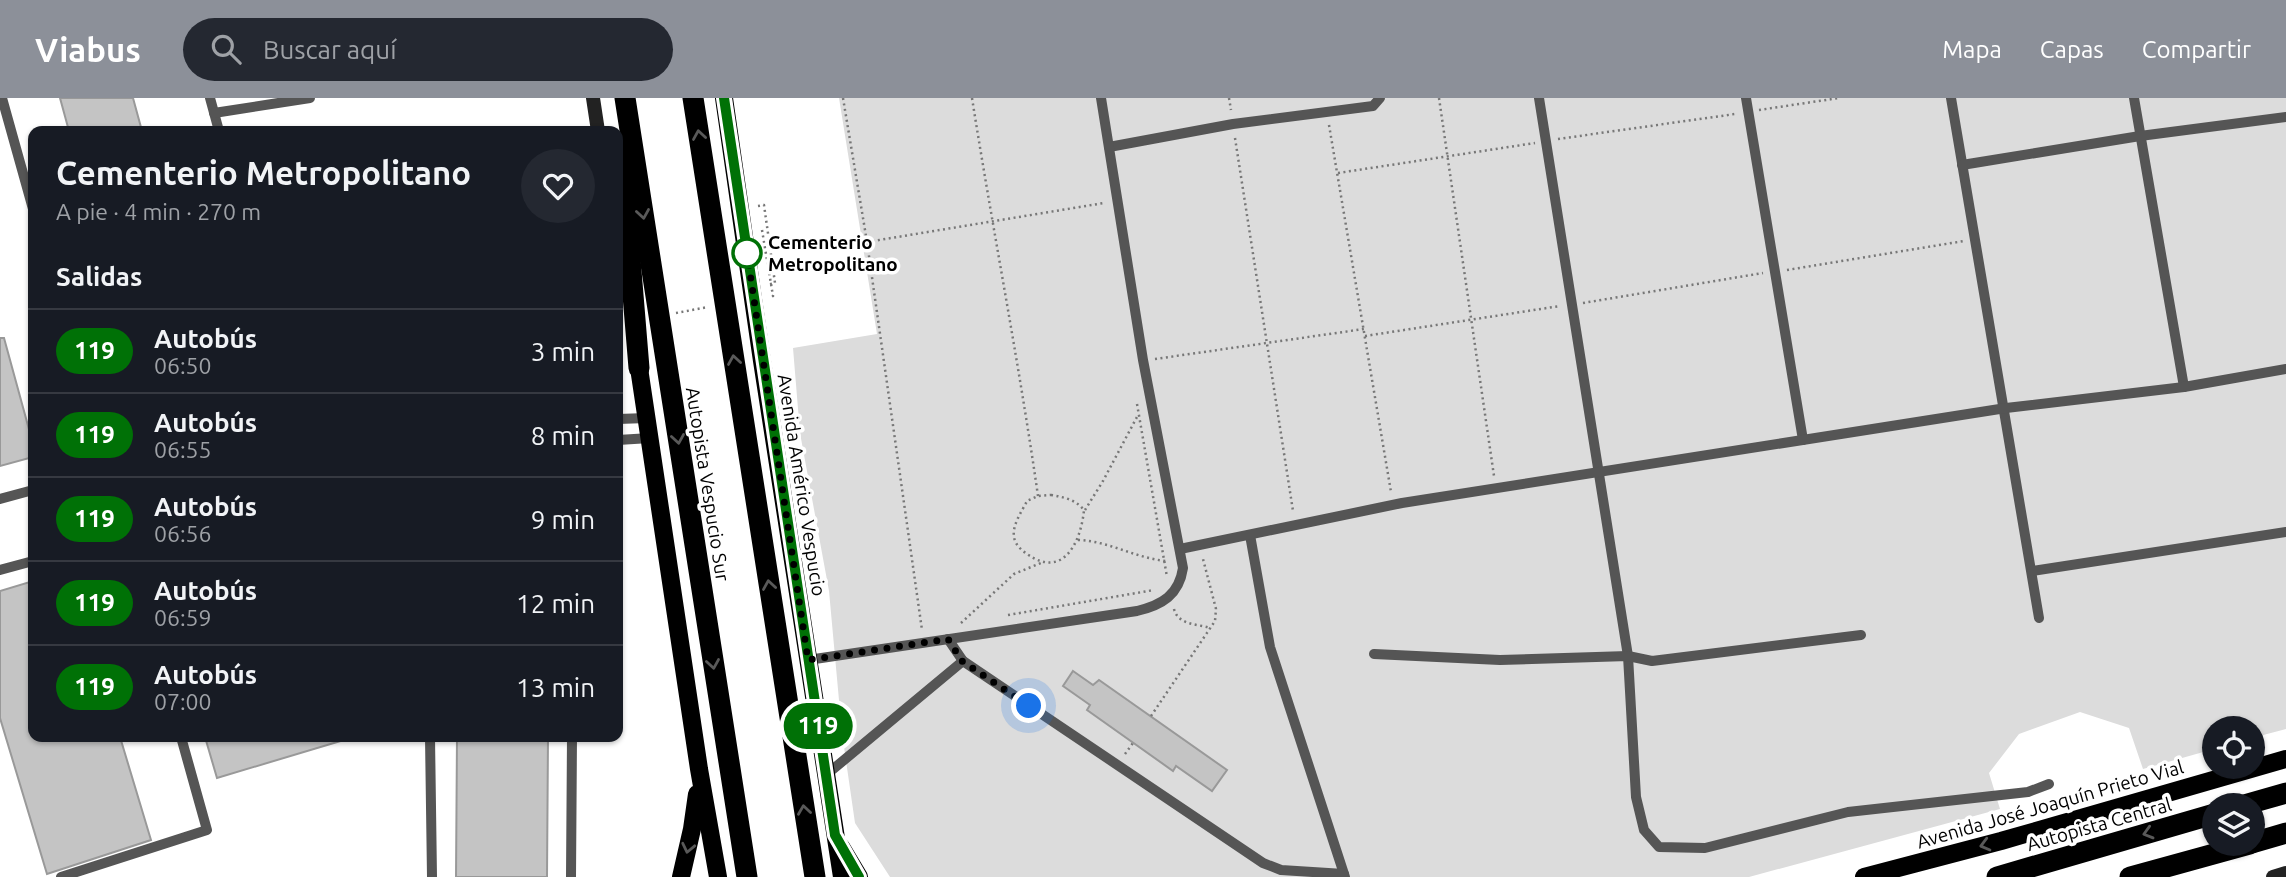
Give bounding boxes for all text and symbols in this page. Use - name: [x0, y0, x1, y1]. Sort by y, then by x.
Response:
- search box: [183, 18, 673, 81]
- icon: search: [207, 30, 245, 68]
- text: Viabus: [35, 31, 141, 68]
- text: Buscar aquí: [263, 35, 396, 64]
- text: Mapa: [1942, 36, 2002, 63]
- text: Capas: [2040, 36, 2104, 63]
- text: Compartir: [2142, 36, 2251, 63]
- one-way arrow: [692, 129, 707, 141]
- button: heart: [521, 149, 595, 223]
- text: Cementerio Metropolitano: [56, 154, 471, 191]
- text: A pie · 4 min · 270 m: [56, 199, 261, 224]
- one-way arrow: [635, 208, 650, 220]
- place label: Cementerio Metropolitano: [768, 231, 898, 275]
- marker: Cementerio Metropolitano: [732, 238, 762, 268]
- text: Salidas: [56, 262, 142, 291]
- text: Autobús: [154, 324, 257, 353]
- text: 119: [74, 337, 115, 364]
- text: 3 min: [531, 337, 595, 366]
- text: 06:50: [154, 353, 212, 378]
- one-way arrow: [727, 354, 742, 366]
- street label: Avenida Américo Vespucio: [774, 372, 830, 598]
- street label: Autopista Vespucio Sur: [682, 385, 734, 583]
- text: Autobús: [154, 408, 257, 437]
- text: 119: [74, 421, 115, 448]
- text: 8 min: [531, 421, 595, 450]
- one-way arrow: [670, 433, 685, 445]
- text: 06:55: [154, 437, 212, 462]
- text: Autobús: [154, 492, 257, 521]
- text: 119: [74, 505, 115, 532]
- text: 9 min: [531, 505, 595, 534]
- text: 06:56: [154, 521, 212, 546]
- text: Autobús: [154, 576, 257, 605]
- one-way arrow: [762, 579, 777, 591]
- text: 119: [74, 589, 115, 616]
- text: 12 min: [516, 589, 595, 618]
- text: 06:59: [154, 605, 212, 630]
- one-way arrow: [705, 658, 720, 669]
- text: Autobús: [154, 660, 257, 689]
- text: 119: [74, 673, 115, 700]
- text: 13 min: [516, 673, 595, 702]
- your location: [1011, 688, 1046, 723]
- text: 07:00: [154, 689, 212, 714]
- line badge: 119: [778, 703, 858, 749]
- text: 119: [798, 712, 838, 739]
- map controls: [2202, 716, 2265, 856]
- button: locate: [2202, 716, 2265, 779]
- street label: Avenida José Joaquín Prieto Vial: [1914, 755, 2186, 853]
- street label: Autopista Central: [2024, 793, 2174, 855]
- button: layers: [2202, 793, 2265, 856]
- one-way arrow: [797, 804, 812, 816]
- one-way arrow: [2142, 824, 2154, 839]
- one-way arrow: [1979, 837, 1991, 851]
- one-way arrow: [682, 842, 697, 854]

